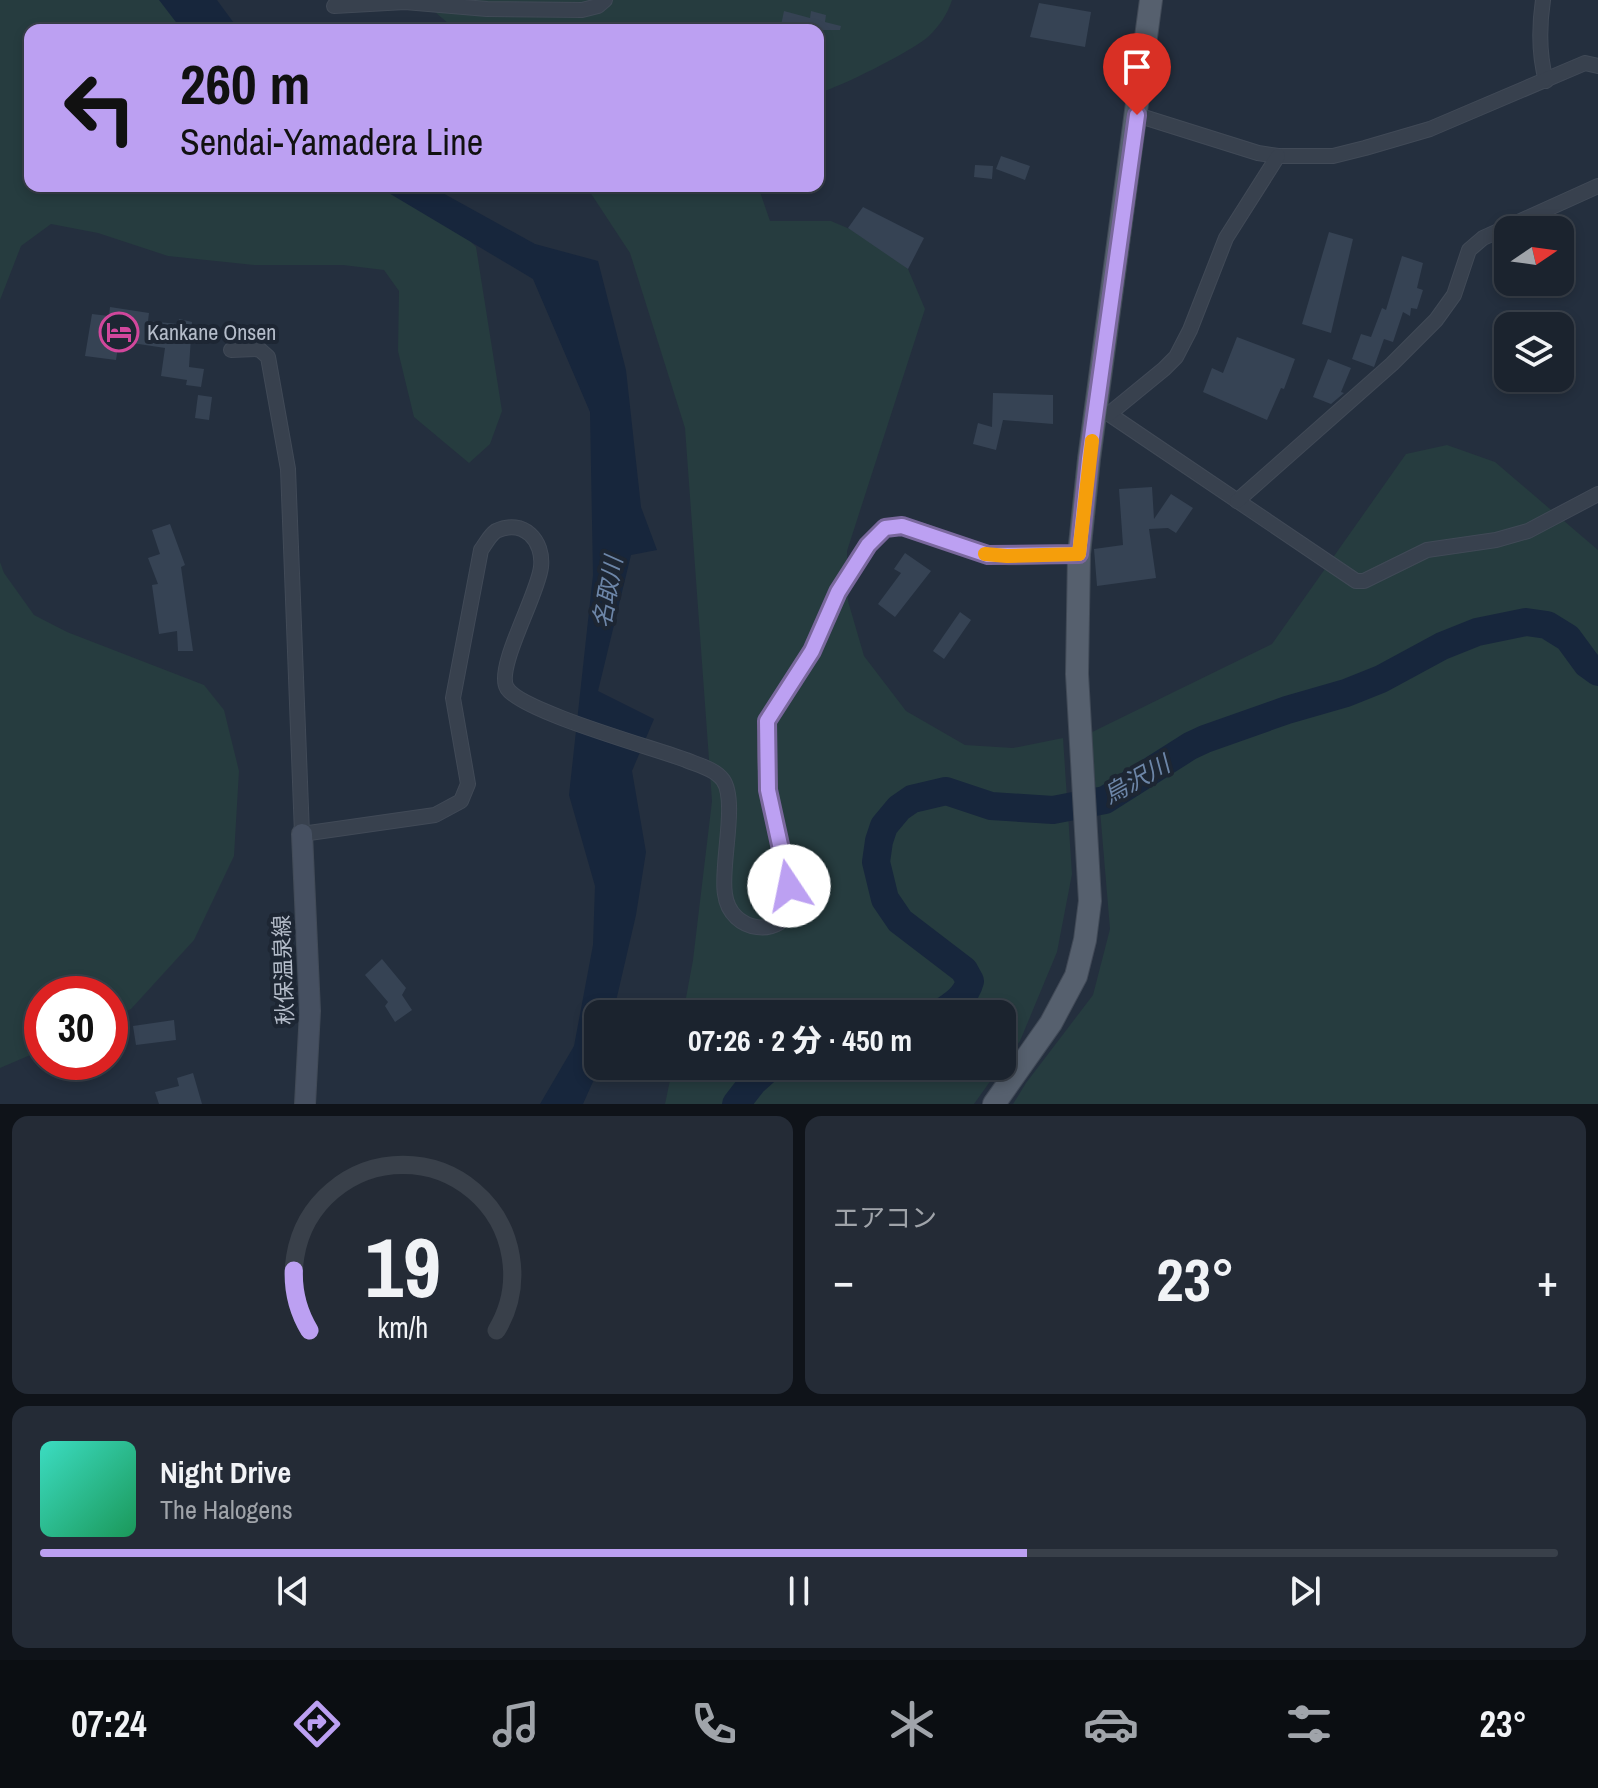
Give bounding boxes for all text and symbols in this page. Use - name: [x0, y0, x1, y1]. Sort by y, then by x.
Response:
- pin: [1103, 33, 1171, 115]
- icon: arrive: [1115, 45, 1159, 89]
- text: 260 m: [180, 46, 310, 121]
- icon: left: [48, 56, 152, 160]
- text: Sendai-Yamadera Line: [180, 118, 483, 166]
- north arrow: [1494, 216, 1574, 296]
- map controls: [1494, 216, 1574, 392]
- hotel icon: Kankane Onsen: [98, 311, 140, 353]
- button: layers: [1494, 312, 1574, 392]
- place label: Kankane Onsen: [147, 317, 276, 347]
- water label: 名取川: [585, 551, 630, 630]
- water label: 烏沢川: [1097, 746, 1178, 810]
- position arrow: [747, 844, 831, 928]
- street label: 秋保温泉線: [266, 915, 300, 1025]
- speed limit sign: 30: [24, 976, 128, 1080]
- text: 07:26 · 2 分 · 450 m: [688, 1020, 912, 1060]
- text: エアコン: [833, 1200, 937, 1235]
- text: 19: [365, 1211, 440, 1323]
- text: 23°: [1156, 1239, 1235, 1320]
- text: −: [833, 1250, 854, 1310]
- text: +: [1537, 1250, 1558, 1310]
- text: km/h: [377, 1308, 428, 1347]
- text: Night Drive: [160, 1452, 291, 1492]
- text: The Halogens: [160, 1492, 293, 1527]
- icon: previous: [271, 1569, 315, 1613]
- icon: pause: [777, 1569, 821, 1613]
- icon: next: [1283, 1569, 1327, 1613]
- icon: directions: [289, 1696, 345, 1752]
- icon: music: [488, 1696, 544, 1752]
- icon: phone: [686, 1696, 742, 1752]
- icon: climate: [884, 1696, 940, 1752]
- icon: car: [1083, 1696, 1139, 1752]
- icon: filters: [1281, 1696, 1337, 1752]
- text: 07:24: [71, 1700, 147, 1748]
- text: 23°: [1480, 1700, 1527, 1748]

